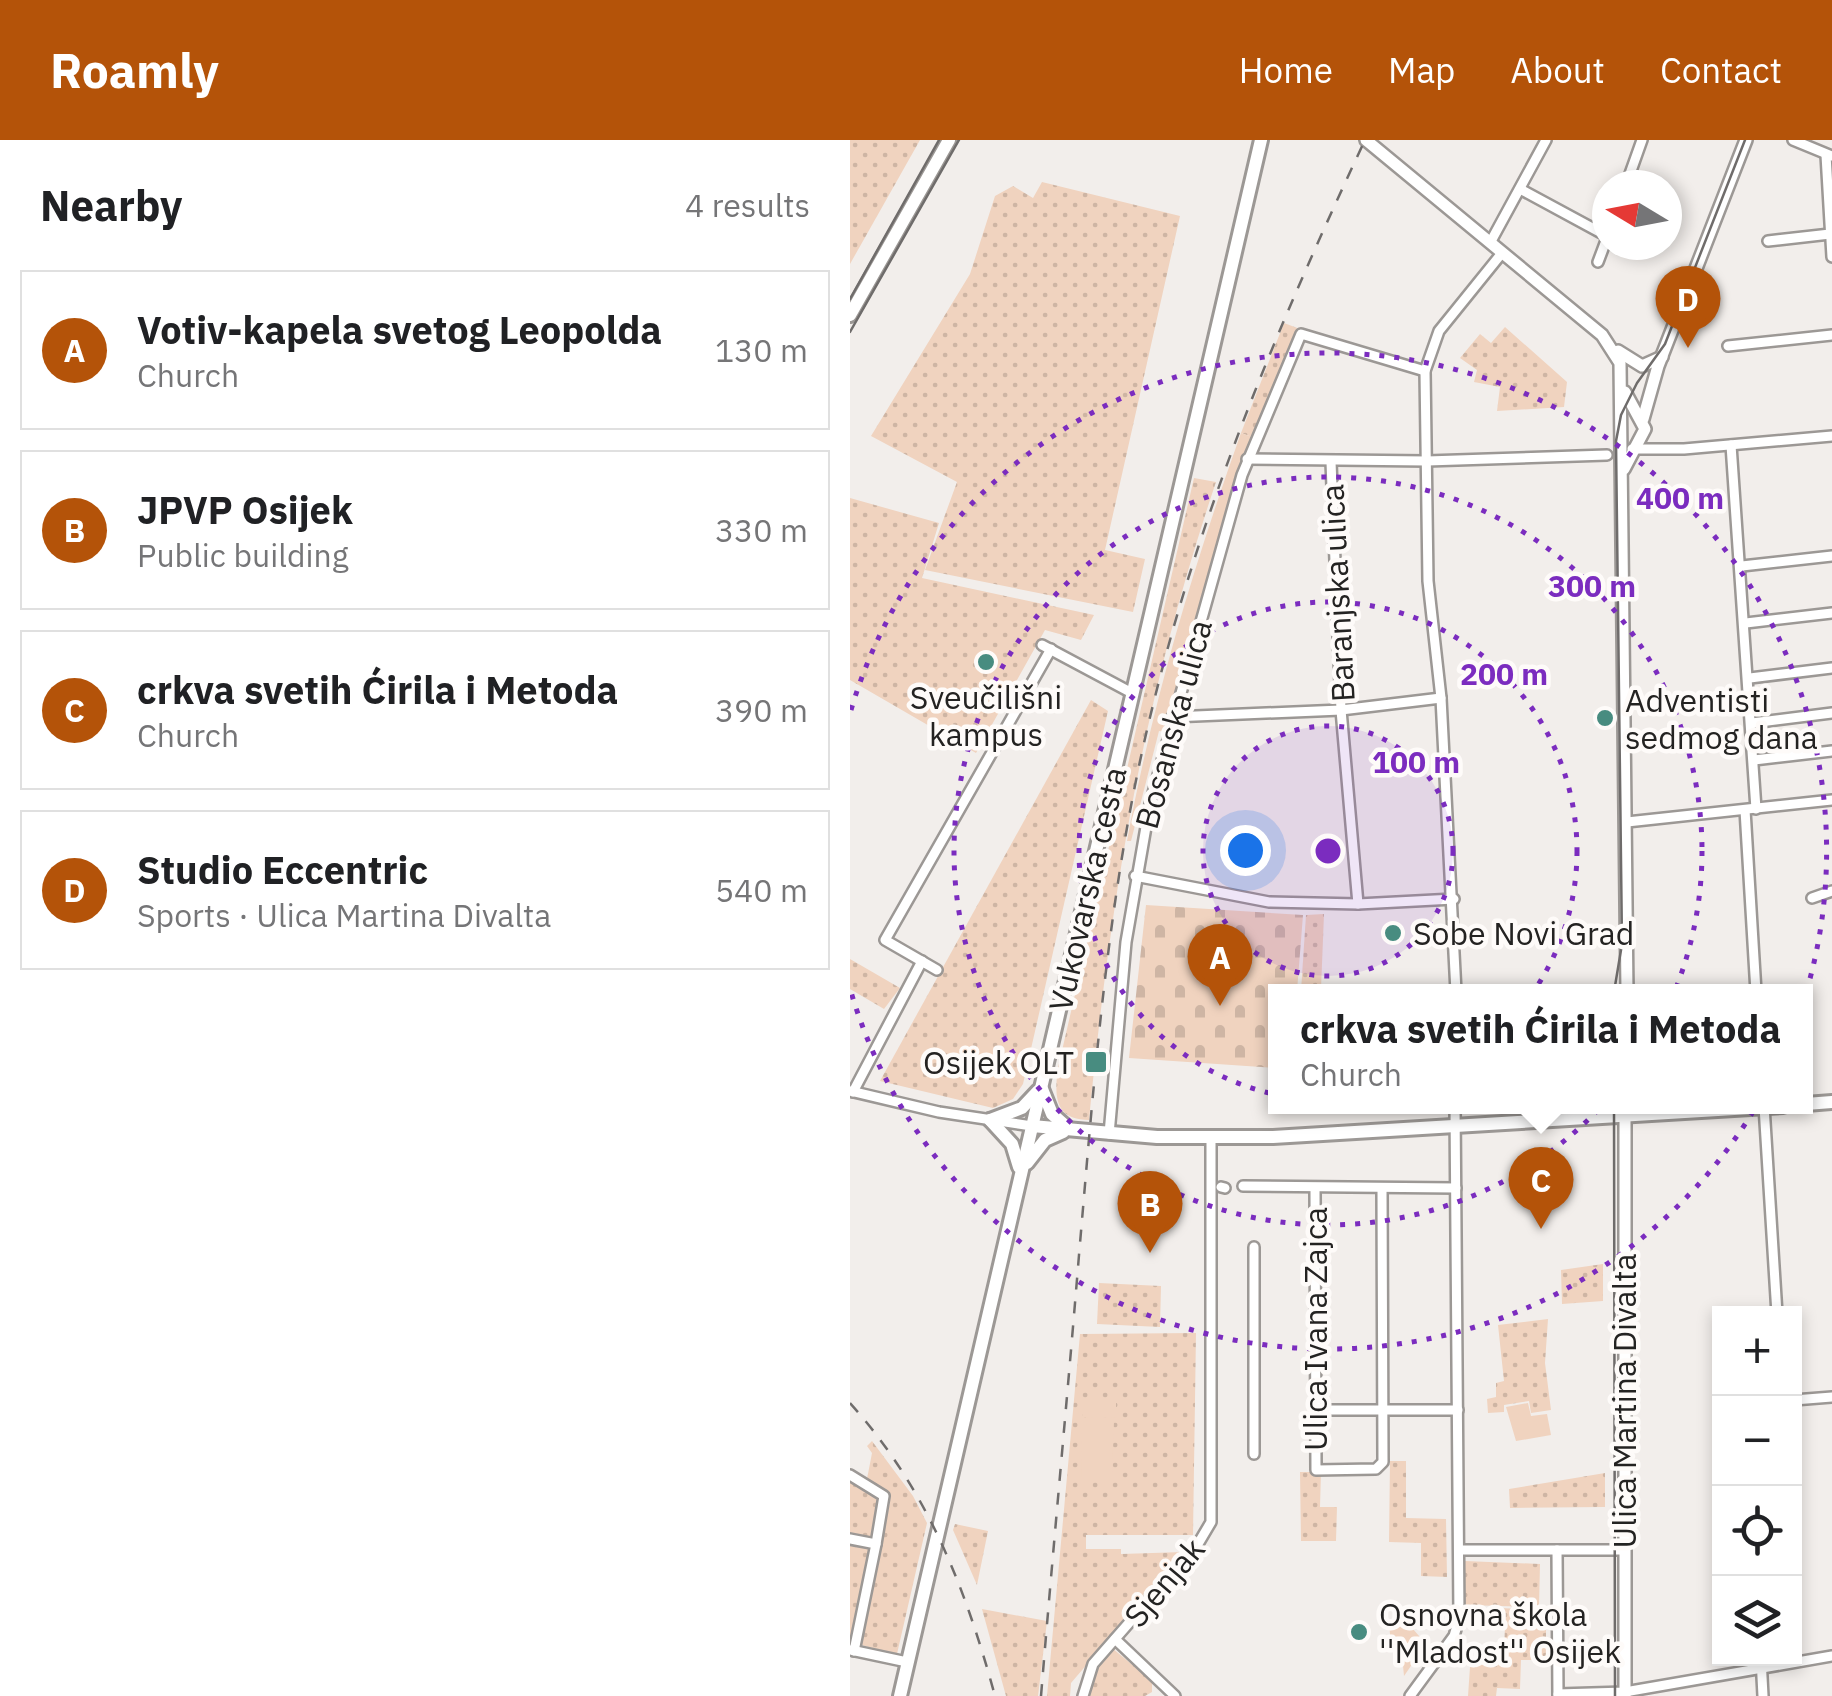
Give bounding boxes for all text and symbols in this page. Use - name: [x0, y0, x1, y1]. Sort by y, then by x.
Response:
- text: Roamly: [50, 39, 219, 101]
- text: Home: [1239, 47, 1333, 93]
- text: Map: [1388, 47, 1455, 93]
- text: About: [1510, 47, 1605, 93]
- text: Contact: [1660, 47, 1782, 93]
- north arrow: [1592, 170, 1682, 260]
- text: Nearby: [40, 178, 182, 233]
- text: 4 results: [685, 184, 810, 226]
- pin: D: [1656, 266, 1720, 348]
- text: Votiv-kapela svetog Leopolda: [137, 305, 662, 354]
- text: A: [64, 329, 85, 371]
- text: 130 m: [715, 329, 808, 371]
- text: Church: [137, 354, 239, 396]
- text: 400 m: [1636, 478, 1724, 517]
- street label: Baranjska ulica: [1310, 483, 1364, 703]
- text: JPVP Osijek: [137, 485, 353, 534]
- text: B: [64, 509, 85, 551]
- text: 330 m: [715, 509, 808, 551]
- text: Public building: [137, 534, 349, 576]
- text: 300 m: [1548, 566, 1636, 605]
- street label: Bosanska ulica: [1125, 615, 1221, 833]
- marker: Sveučilišni kampus: [975, 651, 997, 673]
- text: 200 m: [1460, 654, 1548, 693]
- text: crkva svetih Ćirila i Metoda: [137, 665, 618, 714]
- place label: Sveučilišni kampus: [910, 676, 1062, 755]
- place label: Adventisti sedmog dana: [1625, 679, 1818, 758]
- text: C: [64, 689, 85, 731]
- text: 390 m: [715, 689, 808, 731]
- marker: Adventisti sedmog dana: [1594, 707, 1616, 729]
- text: Church: [137, 714, 239, 756]
- text: 100 m: [1372, 742, 1460, 781]
- street label: Vukovarska cesta: [1038, 763, 1136, 1015]
- your location: [1220, 825, 1271, 876]
- centre of rings: [1310, 833, 1346, 869]
- text: Studio Eccentric: [137, 845, 428, 894]
- text: D: [63, 869, 86, 911]
- text: 540 m: [715, 869, 808, 911]
- text: Sports · Ulica Martina Divalta: [137, 894, 551, 936]
- place label: Sobe Novi Grad: [1413, 912, 1634, 954]
- marker: Sobe Novi Grad: [1382, 922, 1404, 944]
- pin: A: [1188, 924, 1252, 1006]
- popup: [1268, 984, 1813, 1114]
- text: crkva svetih Ćirila i Metoda: [1300, 1004, 1781, 1053]
- place label: Osijek OLT: [923, 1041, 1074, 1083]
- marker: Osijek OLT: [1083, 1049, 1109, 1075]
- text: Church: [1300, 1053, 1402, 1095]
- pin: C: [1508, 1146, 1574, 1229]
- pin: B: [1118, 1170, 1182, 1253]
- street label: Ulica Ivana Zajca: [1294, 1207, 1336, 1451]
- street label: Ulica Martina Divalta: [1603, 1253, 1645, 1549]
- map controls: [1712, 1306, 1802, 1666]
- button: +: [1712, 1306, 1802, 1396]
- button: −: [1712, 1396, 1802, 1486]
- button: locate: [1712, 1486, 1802, 1576]
- street label: Sjenjak: [1114, 1528, 1214, 1635]
- button: layers: [1712, 1576, 1802, 1666]
- place label: Osnovna škola ''Mladost'' Osijek: [1379, 1593, 1621, 1672]
- marker: Osnovna škola ''Mladost'' Osijek: [1348, 1621, 1370, 1643]

